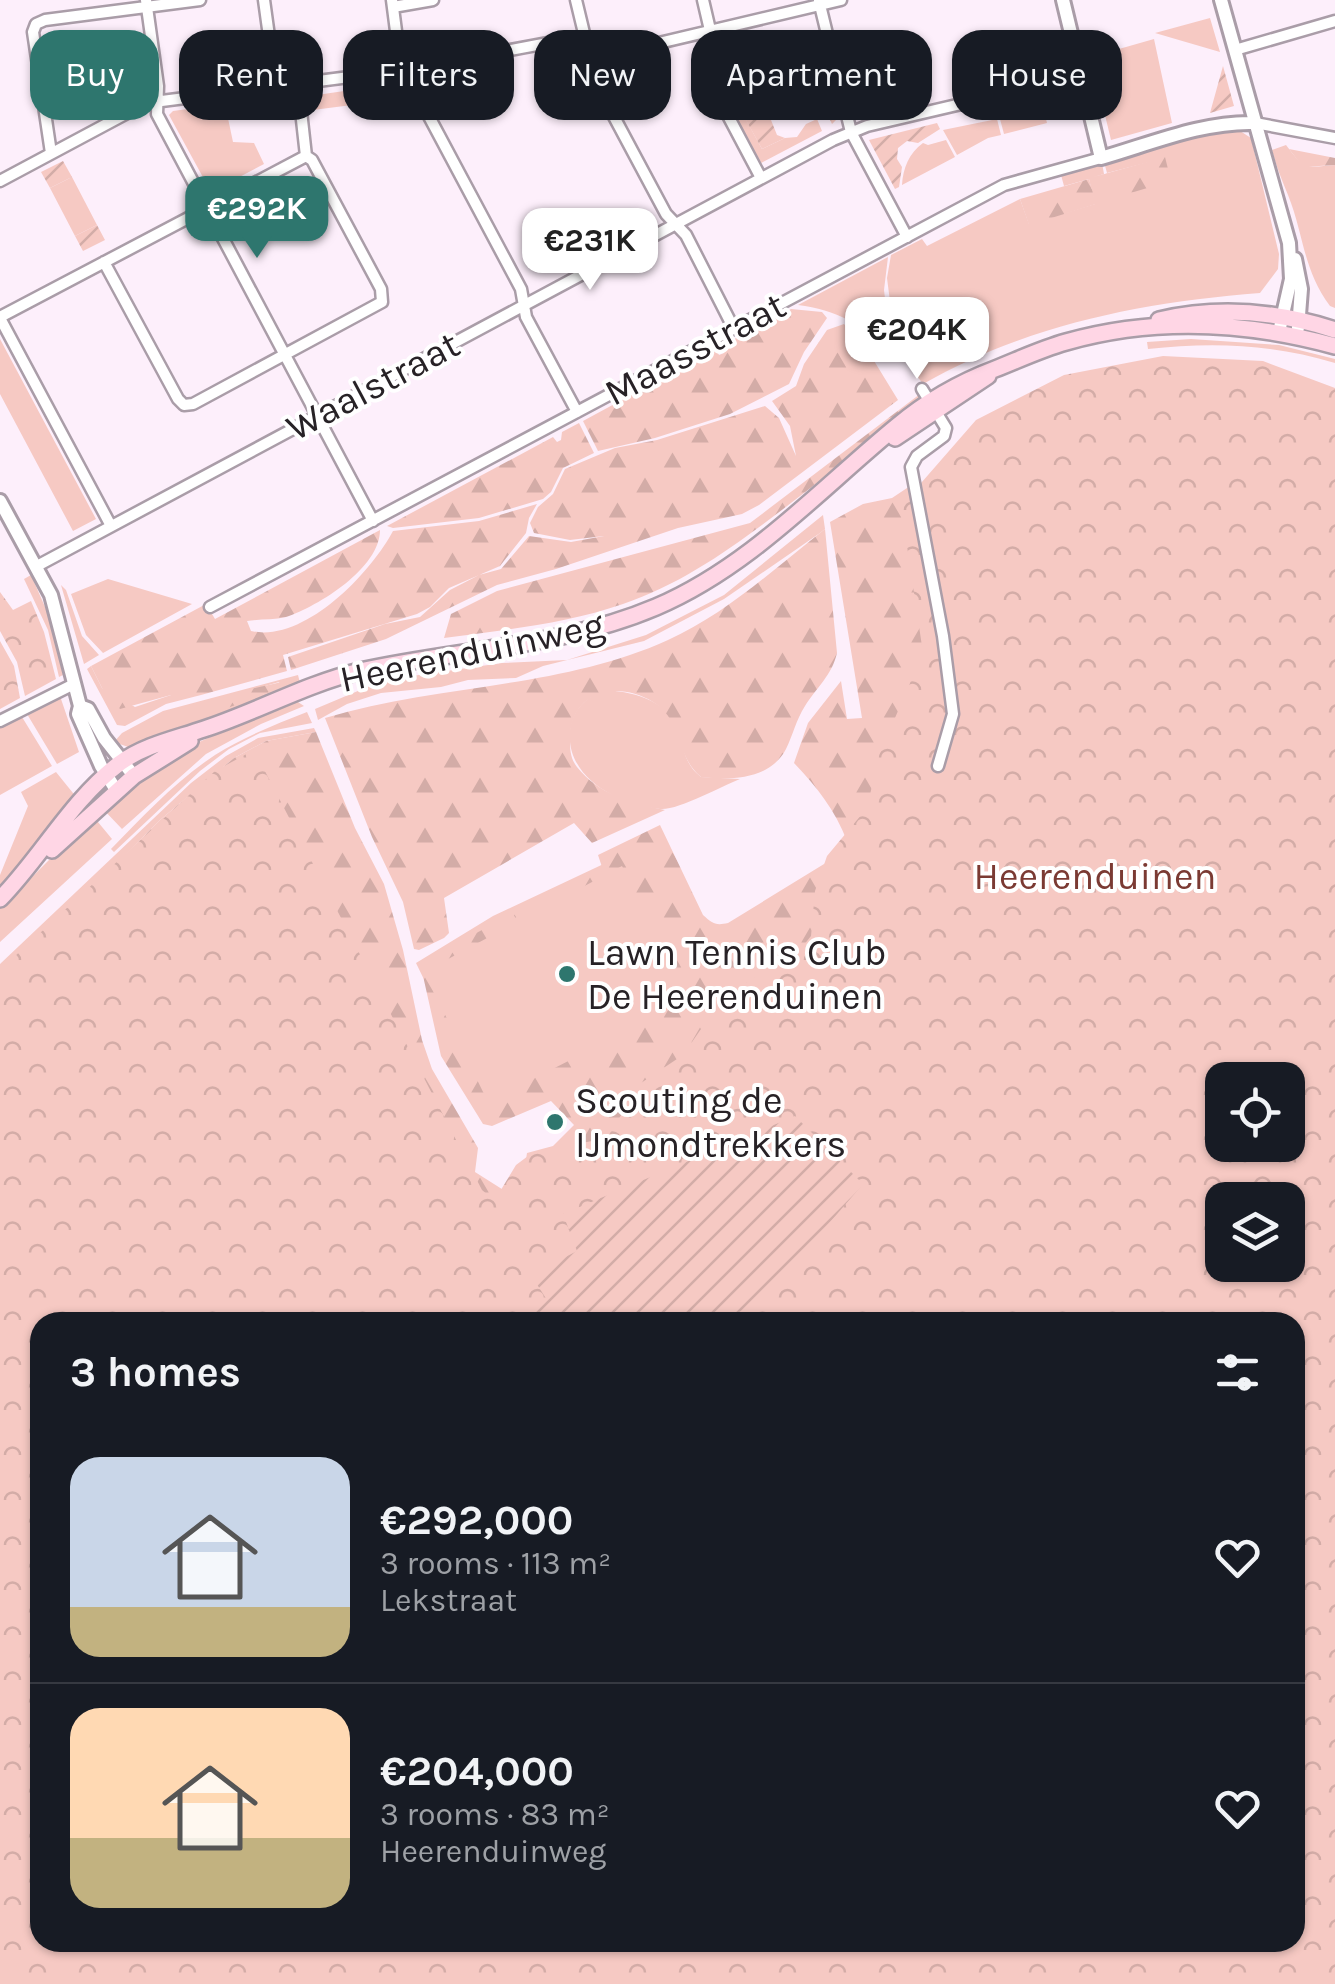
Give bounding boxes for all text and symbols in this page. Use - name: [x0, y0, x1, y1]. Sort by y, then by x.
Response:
- chip: Buy: [30, 30, 159, 120]
- chip: Rent: [179, 30, 323, 120]
- chip: Filters: [343, 30, 514, 120]
- chip: New: [534, 30, 671, 120]
- chip: Apartment: [691, 30, 932, 120]
- chip: House: [952, 30, 1122, 120]
- pin: €292K: [187, 176, 327, 261]
- text: €292K: [207, 190, 307, 227]
- pin: €231K: [520, 208, 660, 293]
- text: €231K: [544, 222, 636, 259]
- street label: Maasstraat: [597, 283, 793, 415]
- pin: €204K: [847, 297, 987, 382]
- text: €204K: [867, 311, 967, 348]
- street label: Waalstraat: [279, 322, 467, 450]
- street label: Heerenduinweg: [336, 602, 608, 702]
- park label: Heerenduinen: [974, 854, 1216, 899]
- place label: Lawn Tennis Club De Heerenduinen: [587, 930, 887, 1019]
- marker: Lawn Tennis Club De Heerenduinen: [556, 963, 578, 985]
- map controls: [1205, 1062, 1305, 1282]
- button: locate: [1205, 1062, 1305, 1162]
- place label: Scouting de IJmondtrekkers: [575, 1078, 846, 1167]
- marker: Scouting de IJmondtrekkers: [544, 1111, 566, 1133]
- button: layers: [1205, 1182, 1305, 1282]
- icon: filters: [1210, 1345, 1265, 1400]
- text: 3 homes: [70, 1347, 241, 1397]
- text: €292,000: [380, 1495, 573, 1545]
- icon: home: [150, 1497, 270, 1617]
- icon: heart: [1210, 1530, 1265, 1585]
- text: 3 rooms · 113 m²: [380, 1545, 611, 1582]
- text: Lekstraat: [380, 1582, 517, 1619]
- text: €204,000: [380, 1746, 574, 1796]
- icon: home: [150, 1748, 270, 1868]
- icon: heart: [1210, 1781, 1265, 1836]
- text: 3 rooms · 83 m²: [380, 1796, 610, 1833]
- text: Heerenduinweg: [380, 1833, 606, 1870]

